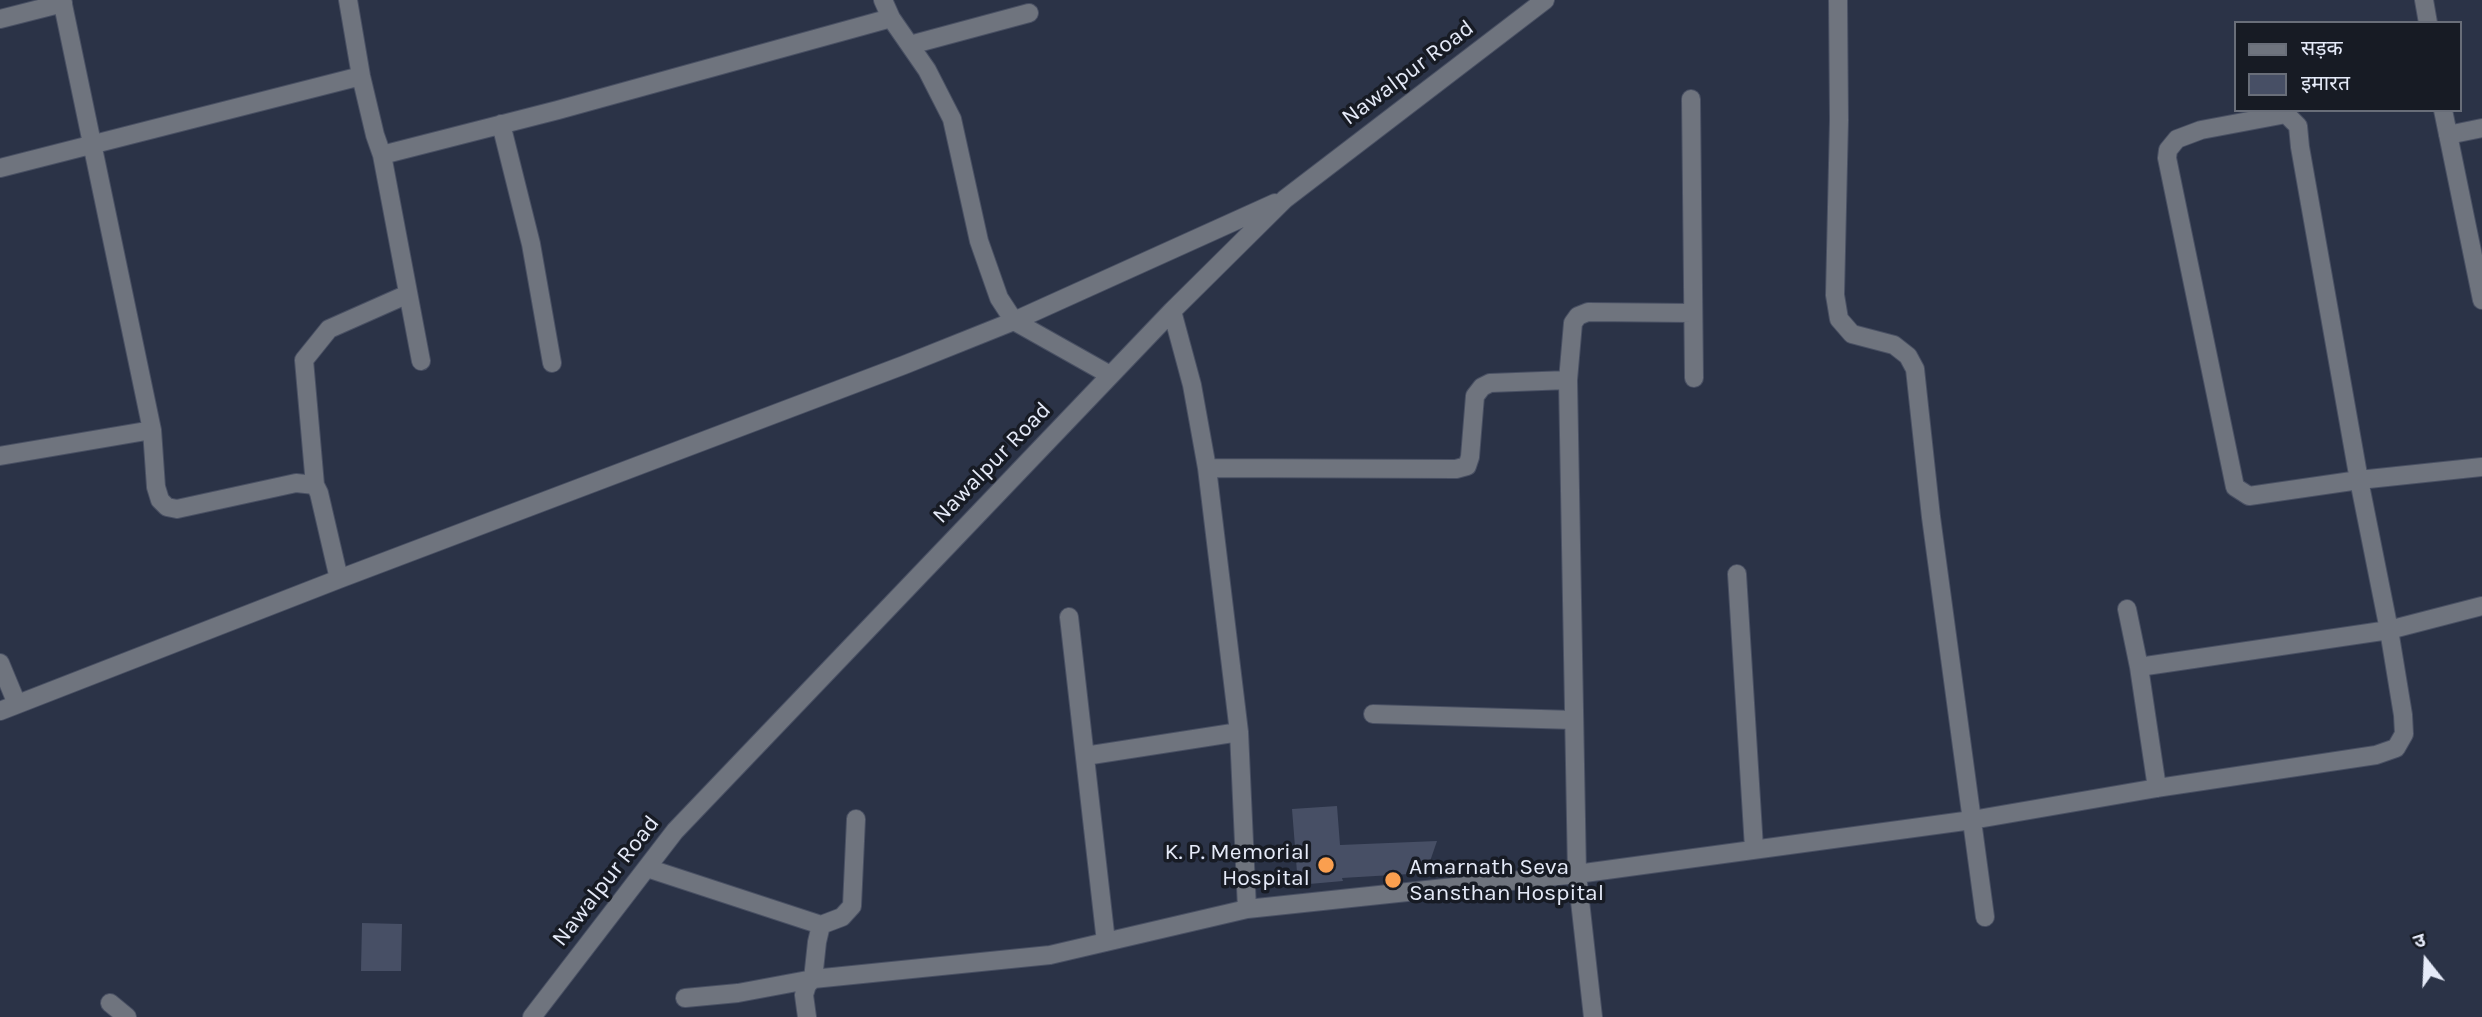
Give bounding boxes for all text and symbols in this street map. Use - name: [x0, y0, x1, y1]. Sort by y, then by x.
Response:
- street label: Nawalpur Road: [1337, 14, 1479, 132]
- legend: [2234, 21, 2461, 112]
- text: सड़क: [2301, 36, 2343, 60]
- text: इमारत: [2301, 71, 2350, 95]
- street label: Nawalpur Road: [927, 396, 1057, 530]
- street label: Nawalpur Road: [546, 810, 666, 952]
- place label: K. P. Memorial Hospital: [1165, 838, 1310, 892]
- place label: Amarnath Seva Sansthan Hospital: [1409, 853, 1604, 907]
- marker: K. P. Memorial Hospital: [1316, 855, 1336, 875]
- marker: Amarnath Seva Sansthan Hospital: [1383, 870, 1403, 890]
- north arrow: [2391, 926, 2461, 996]
- text: उ: [2411, 929, 2428, 953]

